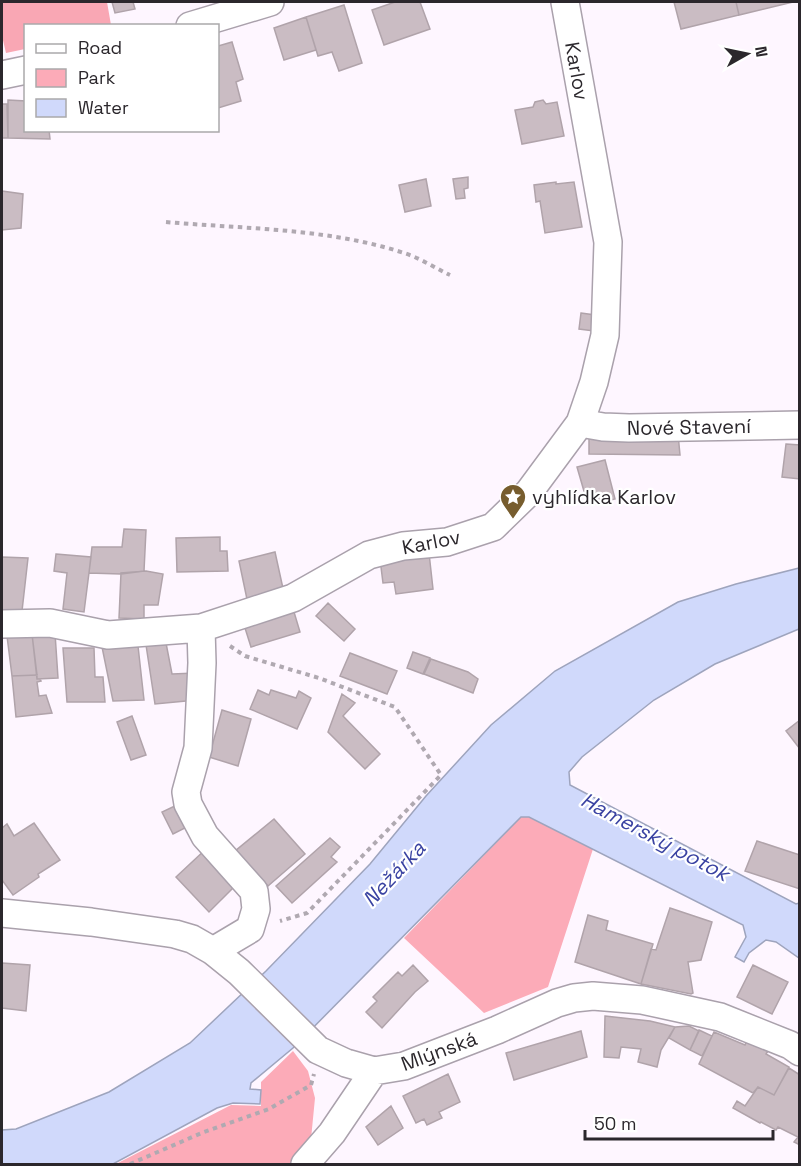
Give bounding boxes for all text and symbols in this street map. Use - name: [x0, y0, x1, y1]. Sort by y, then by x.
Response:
- legend: [24, 24, 219, 132]
- north arrow: [717, 24, 777, 84]
- text: Road: [78, 36, 122, 59]
- street label: Karlov: [559, 40, 595, 102]
- text: N: [750, 45, 773, 59]
- text: Park: [78, 66, 116, 89]
- text: Water: [78, 96, 129, 119]
- street label: Nové Stavení: [627, 413, 751, 441]
- place icon: vyhlídka Karlov: [498, 482, 528, 520]
- place label: vyhlídka Karlov: [532, 484, 676, 510]
- street label: Karlov: [400, 524, 463, 560]
- water label: Hamerský potok: [576, 786, 736, 888]
- water label: Nežárka: [356, 835, 431, 912]
- street label: Mlýnská: [397, 1025, 481, 1077]
- scale bar: [585, 1103, 772, 1141]
- text: 50 m: [594, 1112, 636, 1135]

